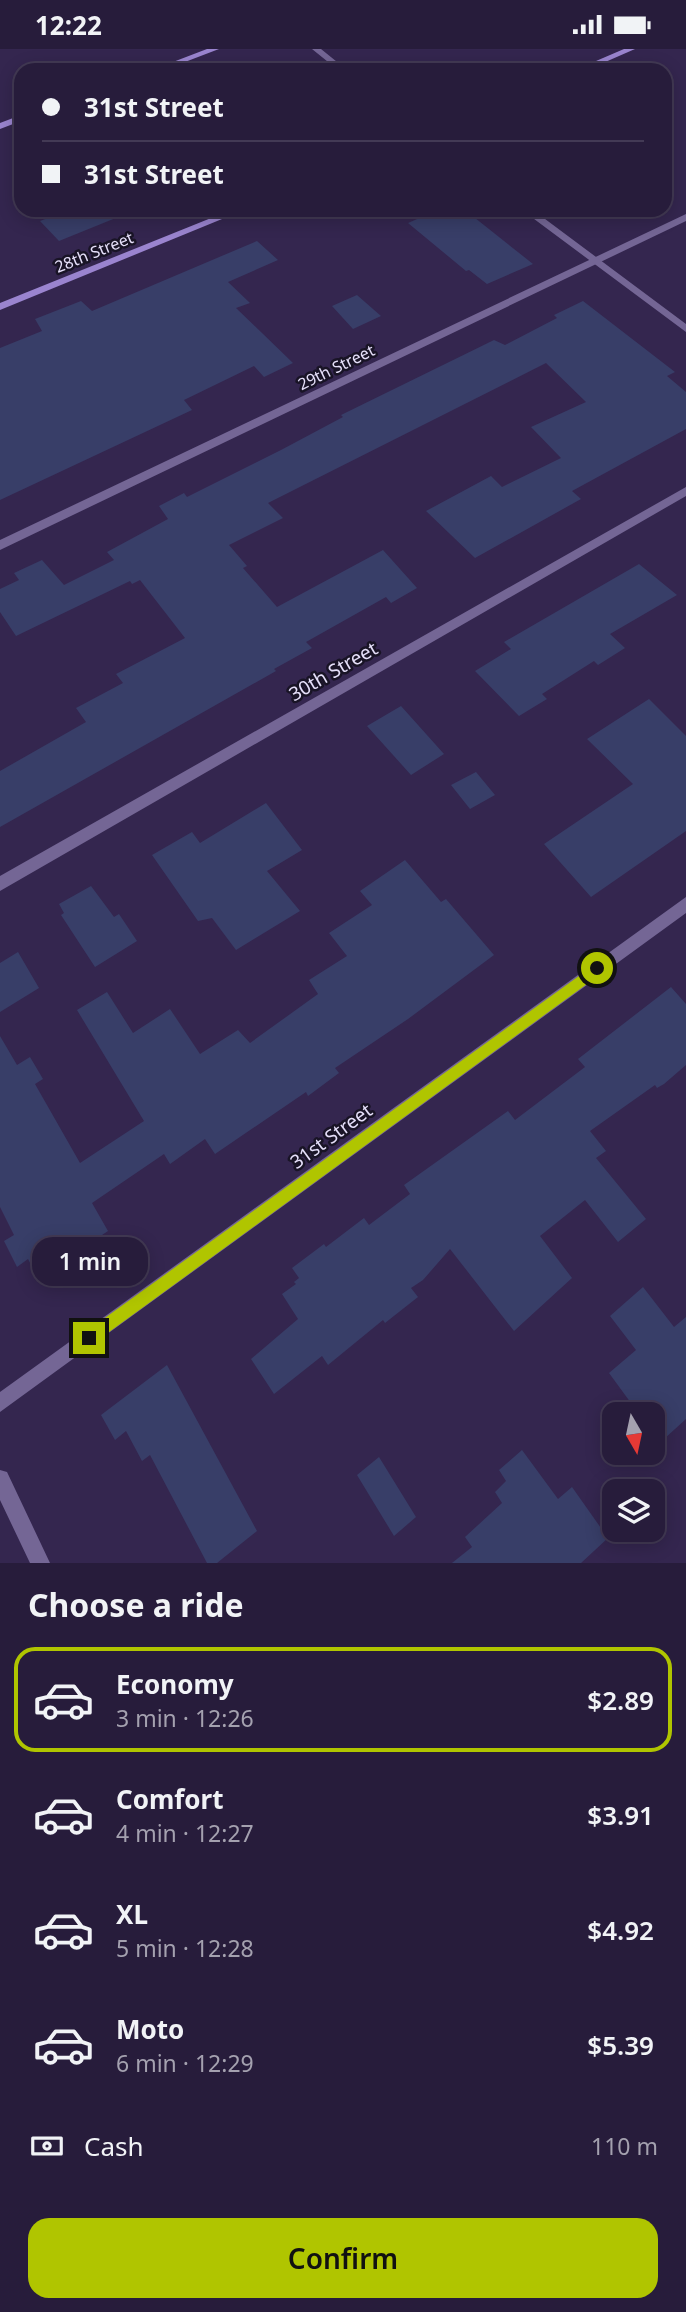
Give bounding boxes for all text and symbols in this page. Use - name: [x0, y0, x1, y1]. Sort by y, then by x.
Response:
- text: 12:22: [35, 7, 102, 43]
- text: 31st Street: [84, 89, 224, 125]
- text: 31st Street: [84, 156, 224, 192]
- street label: 28th Street: [51, 226, 137, 278]
- street label: 29th Street: [294, 339, 378, 395]
- street label: 30th Street: [284, 635, 382, 707]
- route start: [581, 952, 613, 984]
- street label: 31st Street: [285, 1097, 377, 1175]
- callout: 1 min: [31, 1237, 147, 1285]
- text: 1 min: [59, 1245, 121, 1277]
- route end: [73, 1322, 105, 1354]
- north arrow: [602, 1402, 665, 1465]
- map controls: [602, 1402, 665, 1542]
- button: layers: [602, 1479, 665, 1542]
- text: Choose a ride: [28, 1583, 244, 1626]
- text: Economy: [116, 1666, 234, 1702]
- icon: car: [32, 1668, 95, 1731]
- text: $2.89: [587, 1682, 654, 1718]
- text: 3 min · 12:26: [116, 1702, 254, 1734]
- text: Comfort: [116, 1781, 224, 1817]
- icon: car: [32, 1783, 95, 1846]
- text: $3.91: [587, 1797, 654, 1833]
- text: 4 min · 12:27: [116, 1817, 254, 1849]
- text: XL: [116, 1896, 148, 1932]
- icon: car: [32, 1898, 95, 1961]
- text: $4.92: [587, 1912, 654, 1948]
- text: 5 min · 12:28: [116, 1932, 254, 1964]
- text: Moto: [116, 2011, 184, 2047]
- icon: car: [32, 2013, 95, 2076]
- text: $5.39: [587, 2027, 654, 2063]
- text: 6 min · 12:29: [116, 2047, 254, 2079]
- icon: cash: [28, 2127, 66, 2165]
- text: Cash: [84, 2128, 144, 2164]
- text: 110 m: [591, 2130, 658, 2162]
- button: Confirm: [28, 2218, 658, 2298]

